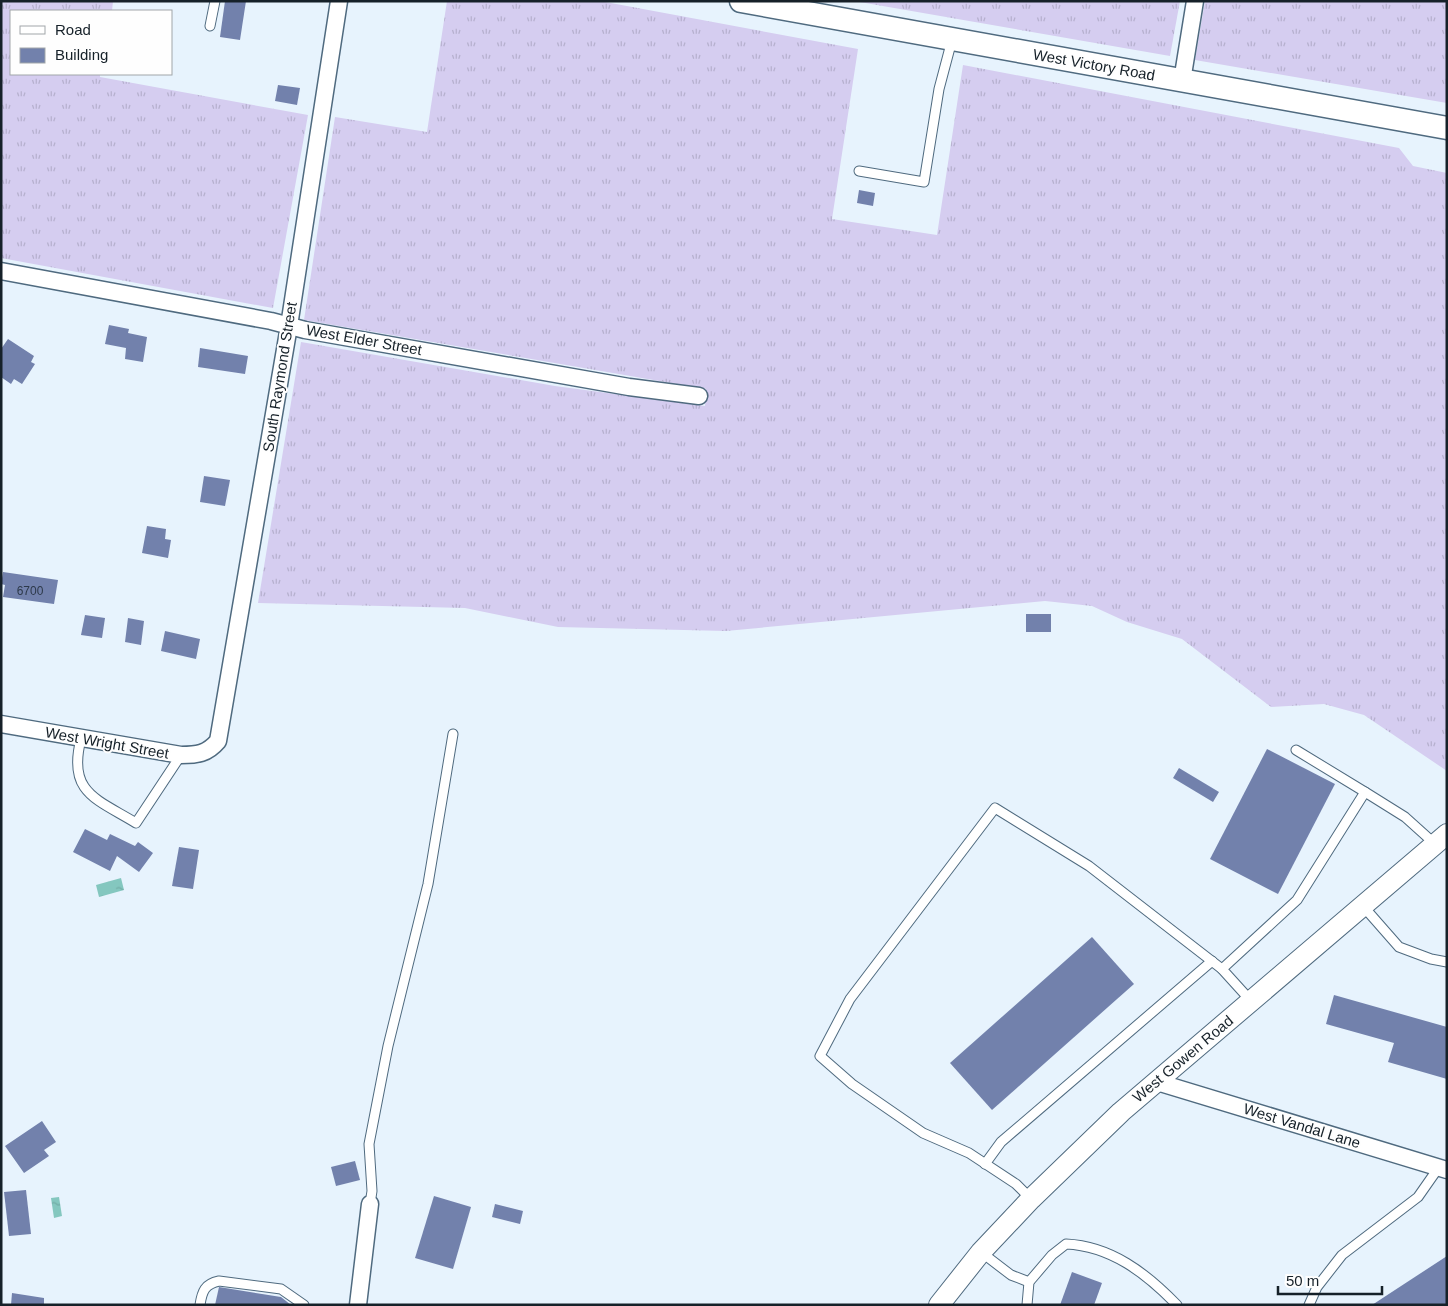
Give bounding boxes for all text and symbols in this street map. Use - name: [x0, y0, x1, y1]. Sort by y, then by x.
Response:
- legend: [10, 10, 172, 75]
- text: Road: [55, 21, 91, 38]
- street label: West Victory Road: [1032, 45, 1156, 84]
- text: Building: [55, 46, 108, 63]
- street label: South Raymond Street: [259, 300, 300, 453]
- street label: West Elder Street: [305, 321, 424, 358]
- house number: 6700: [17, 584, 44, 598]
- street label: West Wright Street: [44, 723, 171, 762]
- street label: West Gowen Road: [1129, 1012, 1236, 1106]
- street label: West Vandal Lane: [1242, 1100, 1363, 1151]
- scale bar: [1278, 1264, 1382, 1296]
- text: 50 m: [1286, 1272, 1319, 1289]

